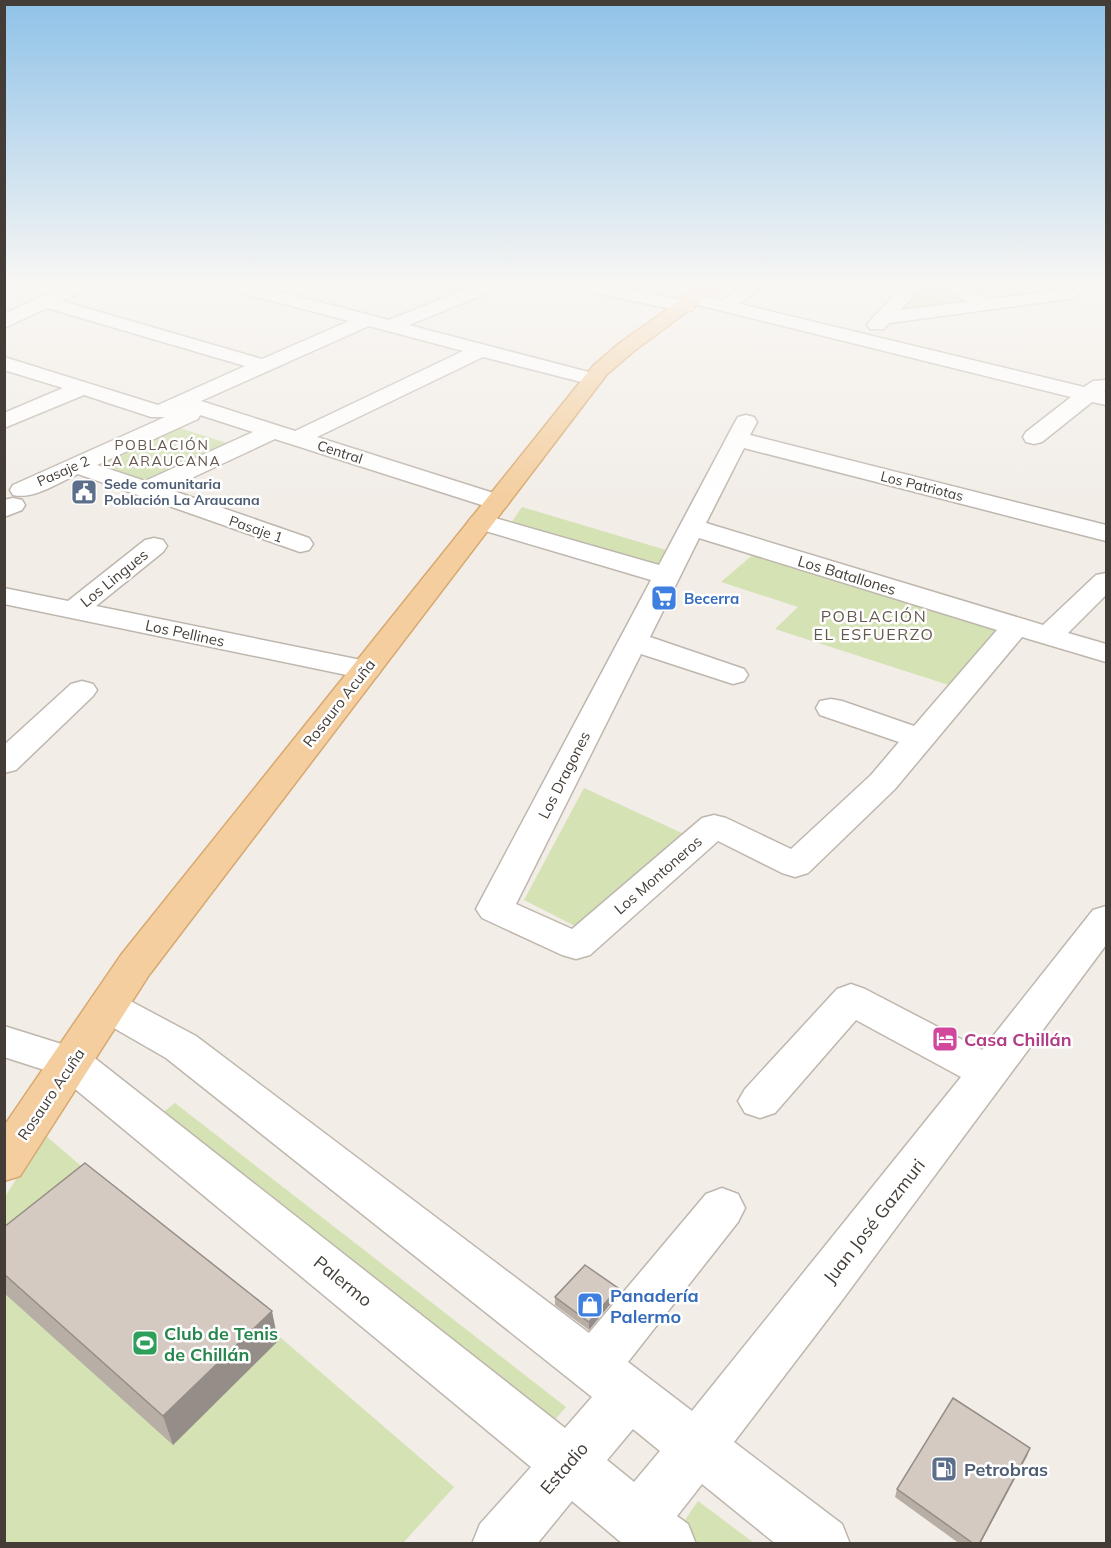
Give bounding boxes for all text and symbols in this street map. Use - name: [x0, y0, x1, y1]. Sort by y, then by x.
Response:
- district label: POBLACIÓN LA ARAUCANA: [103, 436, 221, 470]
- street label: Central: [315, 436, 365, 468]
- street label: Pasaje 2: [34, 451, 92, 491]
- street label: Los Patriotas: [879, 467, 965, 505]
- place label: Sede comunitaria Población La Araucana: [104, 475, 260, 509]
- public building icon: Sede comunitaria Población La Araucana: [69, 477, 99, 507]
- street label: Pasaje 1: [227, 511, 285, 547]
- street label: Los Lingues: [76, 545, 152, 611]
- street label: Los Batallones: [796, 551, 898, 599]
- supermarket icon: Becerra: [649, 583, 679, 613]
- place label: Becerra: [684, 589, 739, 608]
- district label: POBLACIÓN EL ESFUERZO: [814, 606, 934, 644]
- street label: Los Pellines: [144, 615, 226, 651]
- street label: Rosauro Acuña: [299, 655, 379, 751]
- street label: Los Dragones: [534, 728, 594, 822]
- street label: Los Montoneros: [610, 832, 706, 918]
- hotel icon: Casa Chillán: [930, 1024, 960, 1054]
- place label: Casa Chillán: [964, 1028, 1072, 1051]
- street label: Rosauro Acuña: [13, 1045, 89, 1143]
- street label: Juan José Gazmuri: [818, 1154, 930, 1288]
- street label: Palermo: [309, 1250, 377, 1312]
- place label: Panadería Palermo: [610, 1284, 699, 1328]
- shop icon: Panadería Palermo: [575, 1290, 605, 1320]
- place label: Club de Tenis de Chillán: [164, 1322, 278, 1366]
- sports icon: Club de Tenis de Chillán: [130, 1328, 160, 1358]
- street label: Estadio: [535, 1437, 593, 1499]
- fuel station icon: Petrobras: [929, 1454, 959, 1484]
- place label: Petrobras: [964, 1458, 1048, 1481]

